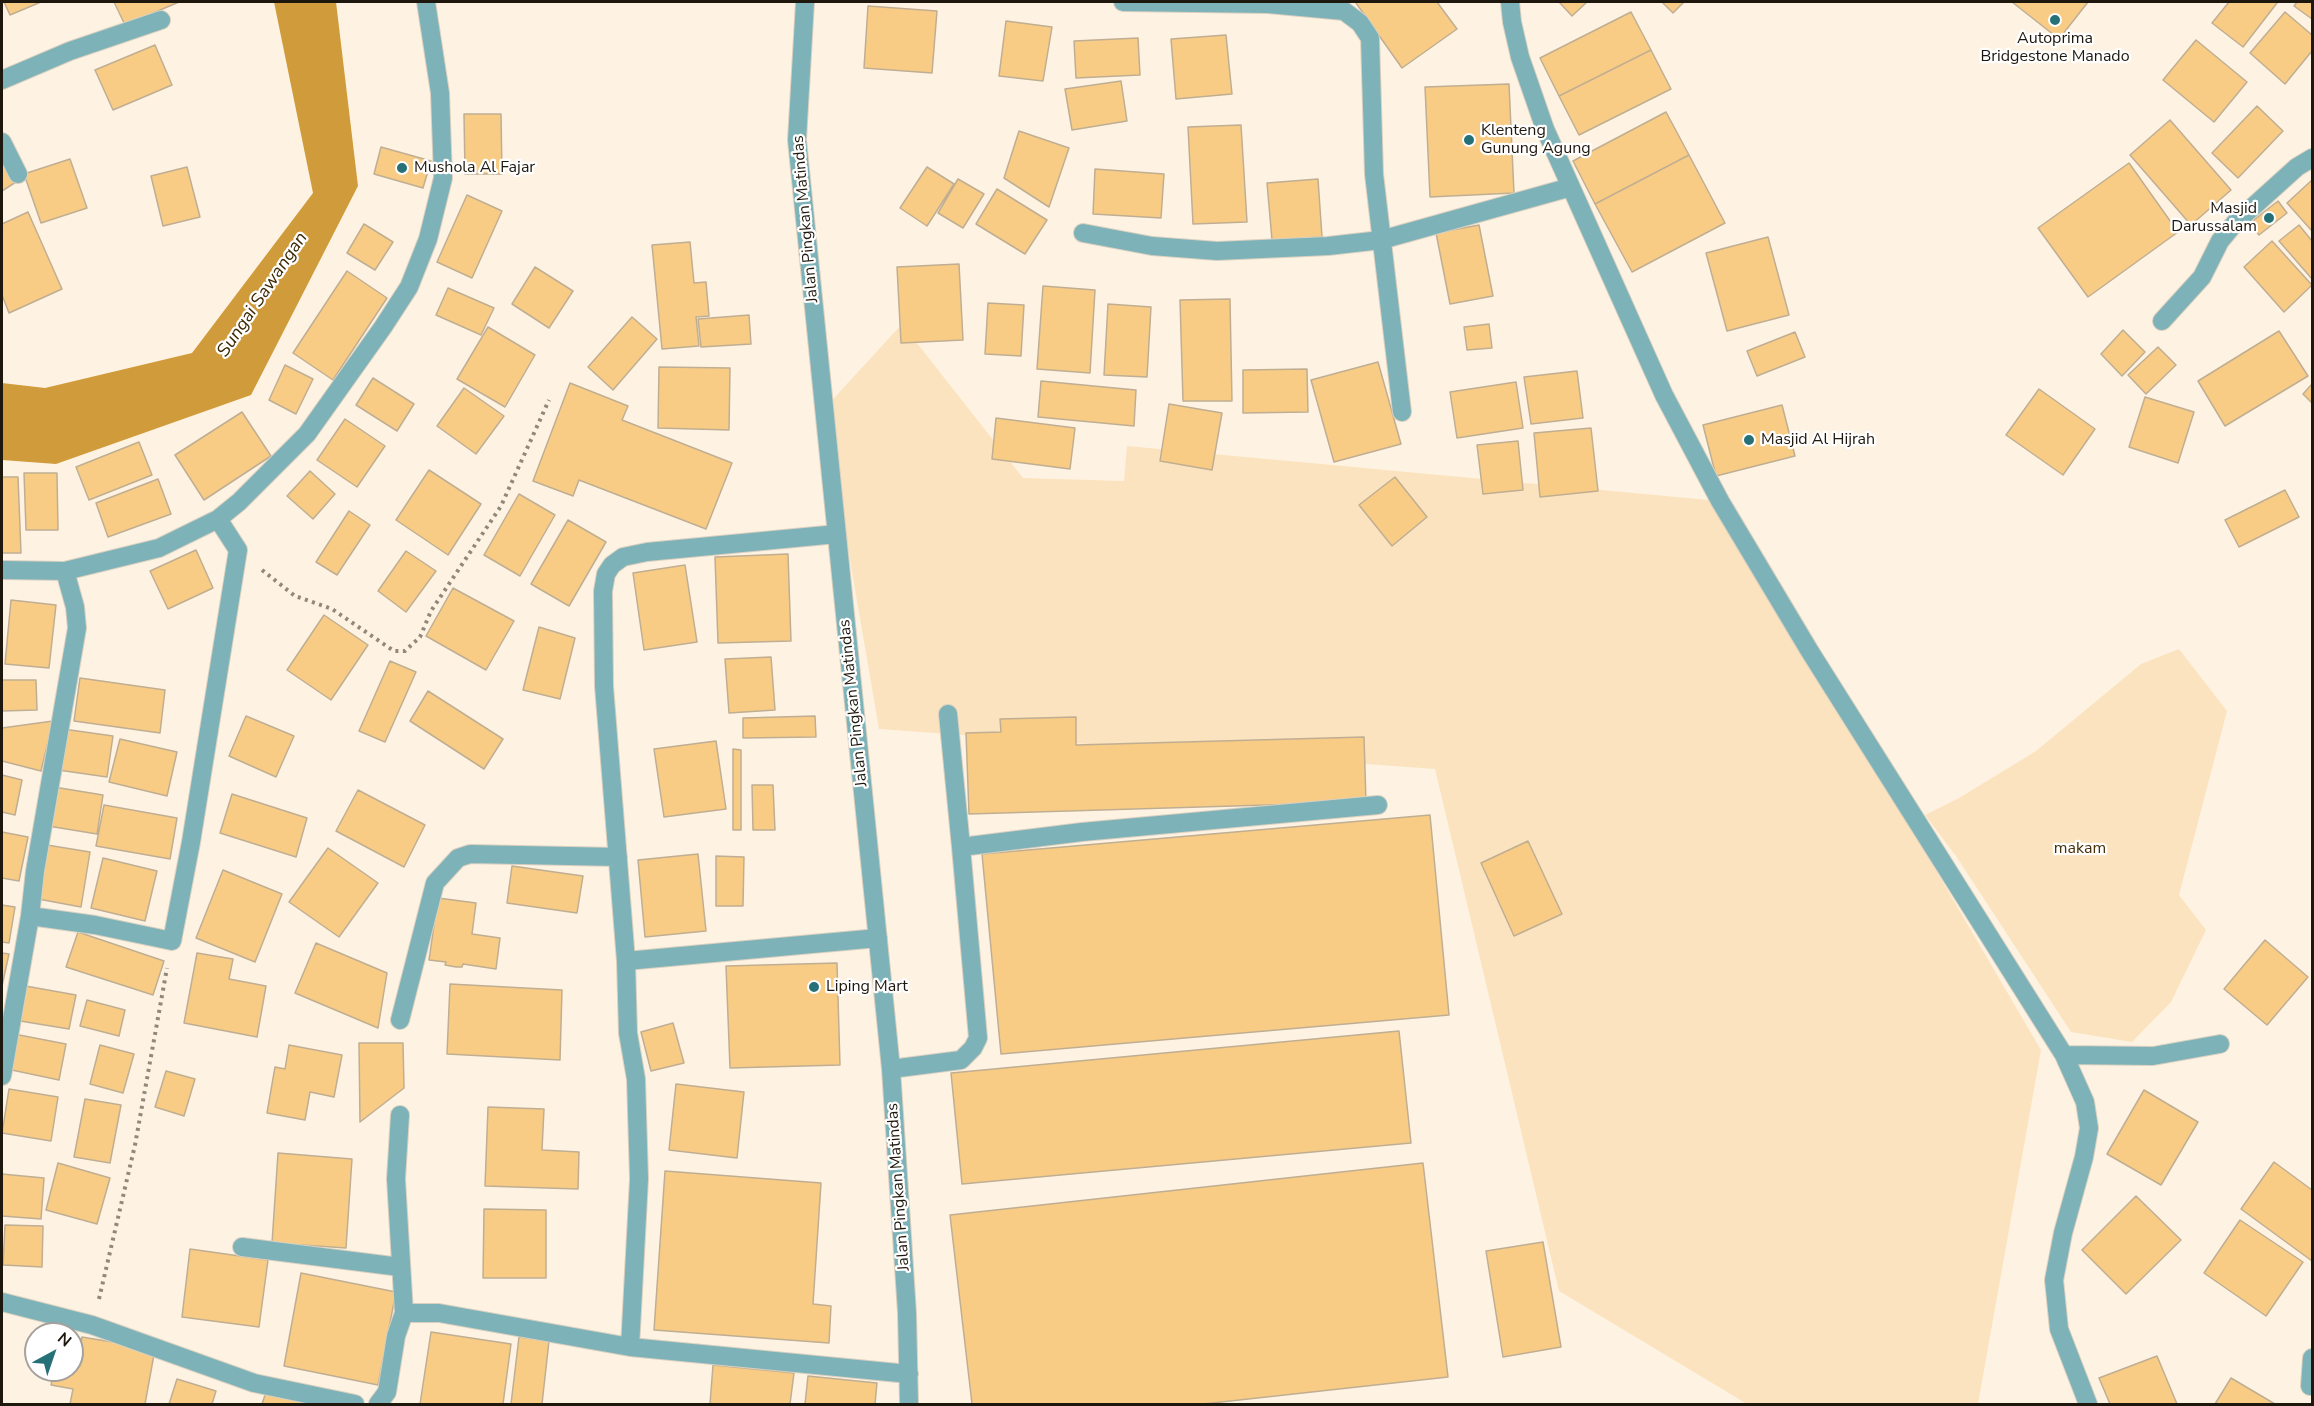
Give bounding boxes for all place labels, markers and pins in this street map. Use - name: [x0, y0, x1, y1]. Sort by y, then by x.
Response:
- marker: Autoprima Bridgestone Manado: [2048, 13, 2062, 27]
- place label: Autoprima Bridgestone Manado: [1980, 29, 2130, 67]
- place label: Klenteng Gunung Agung: [1481, 121, 1591, 159]
- marker: Klenteng Gunung Agung: [1462, 133, 1476, 147]
- place label: Mushola Al Fajar: [414, 158, 535, 178]
- marker: Mushola Al Fajar: [395, 161, 409, 175]
- place label: Masjid Darussalam: [2171, 199, 2257, 237]
- marker: Masjid Darussalam: [2262, 211, 2276, 225]
- place label: Masjid Al Hijrah: [1761, 430, 1875, 450]
- marker: Masjid Al Hijrah: [1742, 433, 1756, 447]
- place label: Liping Mart: [826, 977, 908, 997]
- marker: Liping Mart: [807, 980, 821, 994]

